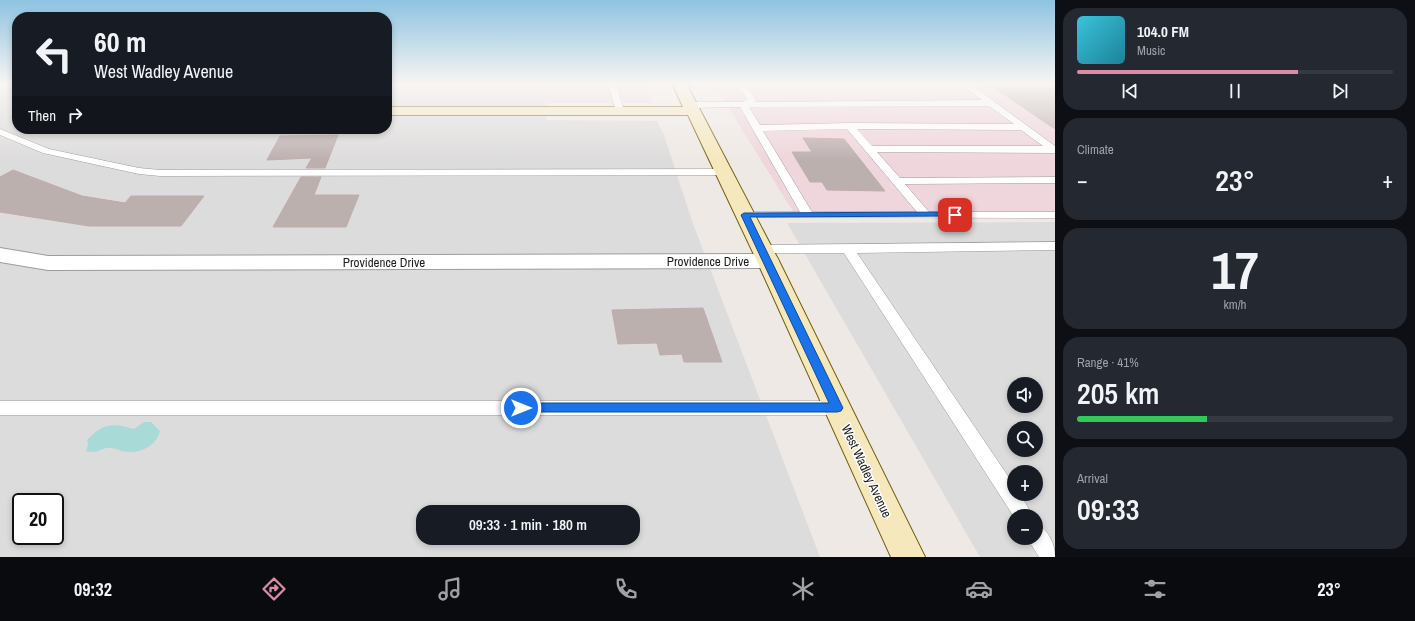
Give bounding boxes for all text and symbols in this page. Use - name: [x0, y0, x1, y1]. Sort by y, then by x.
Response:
- text: 104.0 FM: [1137, 21, 1189, 42]
- text: 60 m: [94, 23, 146, 61]
- icon: left: [28, 28, 80, 80]
- text: Music: [1137, 42, 1165, 59]
- text: West Wadley Avenue: [94, 59, 233, 84]
- icon: previous: [1119, 80, 1141, 102]
- icon: pause: [1224, 80, 1246, 102]
- icon: next: [1329, 80, 1351, 102]
- icon: right: [64, 104, 86, 126]
- text: Then: [28, 105, 56, 126]
- text: Climate: [1077, 141, 1114, 158]
- text: 23°: [1215, 160, 1255, 200]
- text: −: [1077, 165, 1088, 195]
- text: +: [1382, 165, 1393, 195]
- pin: [938, 198, 972, 232]
- icon: arrive: [944, 204, 966, 226]
- text: 17: [1211, 235, 1259, 305]
- street label: Providence Drive: [667, 253, 749, 270]
- street label: Providence Drive: [343, 254, 425, 271]
- text: km/h: [1223, 296, 1247, 313]
- text: Range · 41%: [1077, 354, 1139, 371]
- text: 205 km: [1077, 373, 1159, 413]
- map controls: [1007, 377, 1043, 545]
- button: sound: [1007, 377, 1043, 413]
- position arrow: [500, 387, 542, 429]
- button: search: [1007, 421, 1043, 457]
- street label: West Wadley Avenue: [838, 422, 896, 520]
- button: +: [1007, 465, 1043, 501]
- text: Arrival: [1077, 470, 1108, 487]
- text: 09:33: [1077, 489, 1139, 529]
- speed limit sign: 20: [12, 493, 64, 545]
- button: −: [1007, 509, 1043, 545]
- text: 09:33 · 1 min · 180 m: [469, 514, 587, 535]
- icon: directions: [260, 575, 288, 603]
- icon: music: [436, 575, 464, 603]
- icon: phone: [612, 575, 640, 603]
- icon: climate: [789, 575, 817, 603]
- icon: car: [965, 575, 993, 603]
- icon: filters: [1141, 575, 1169, 603]
- text: 09:32: [74, 577, 112, 602]
- text: 23°: [1317, 577, 1341, 602]

